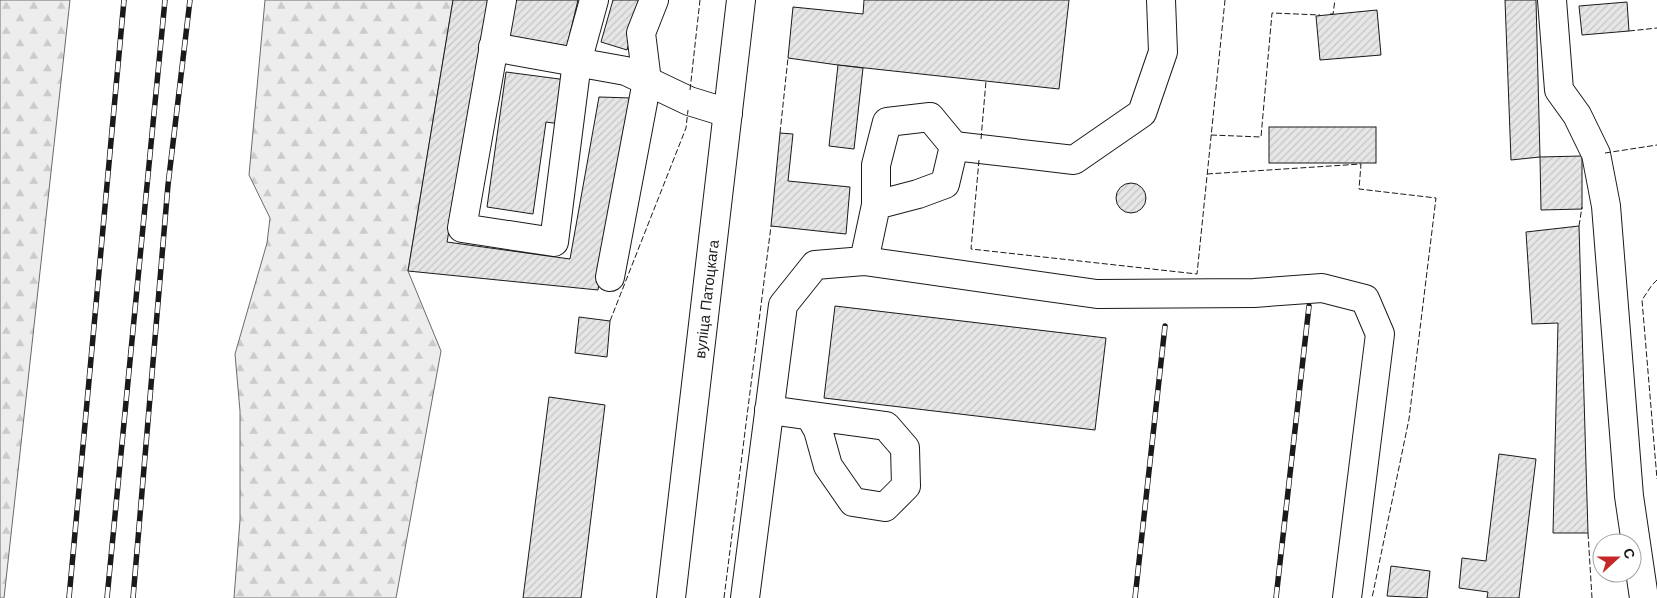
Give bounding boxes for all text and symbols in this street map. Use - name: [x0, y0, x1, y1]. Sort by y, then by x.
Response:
- street label: вуліца Патоцкага: [691, 238, 721, 359]
- north arrow: [1592, 533, 1642, 583]
- text: С: [1620, 546, 1638, 561]

